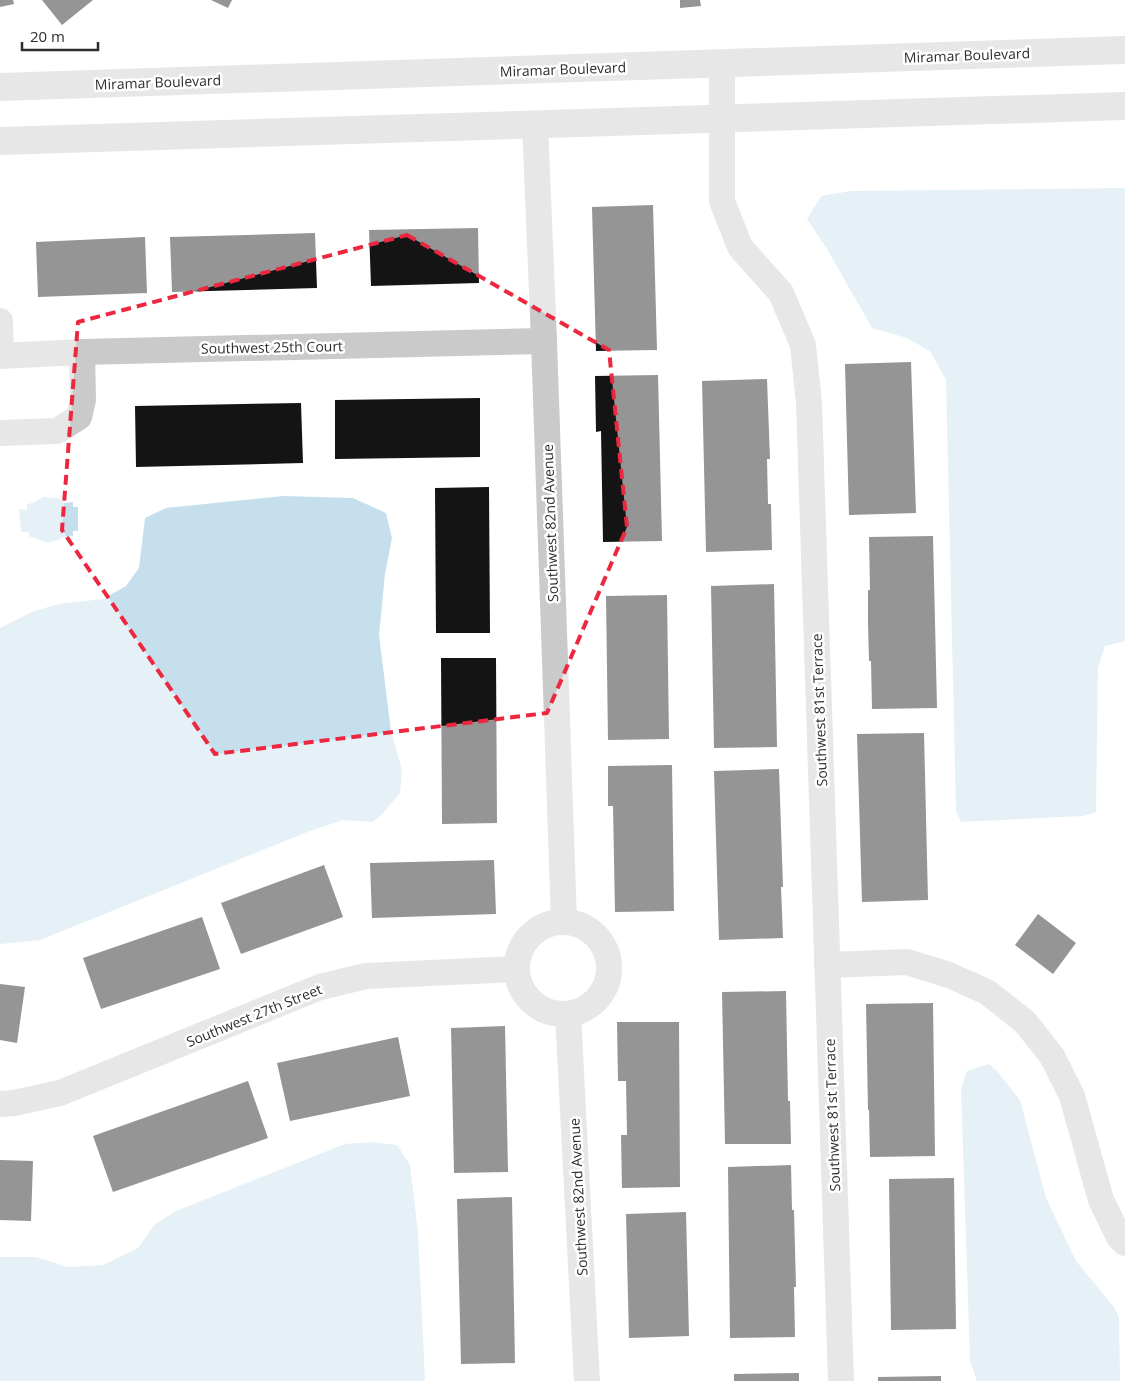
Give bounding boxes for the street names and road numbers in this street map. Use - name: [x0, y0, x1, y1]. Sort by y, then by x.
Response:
- street label: Miramar Boulevard: [904, 43, 1030, 67]
- street label: Miramar Boulevard: [500, 57, 626, 81]
- street label: Miramar Boulevard: [95, 70, 221, 94]
- street label: Southwest 25th Court: [201, 336, 343, 358]
- street label: Southwest 82nd Avenue: [538, 444, 562, 602]
- street label: Southwest 81st Terrace: [807, 633, 831, 787]
- street label: Southwest 27th Street: [183, 979, 325, 1051]
- street label: Southwest 81st Terrace: [820, 1038, 844, 1192]
- street label: Southwest 82nd Avenue: [564, 1118, 592, 1276]

